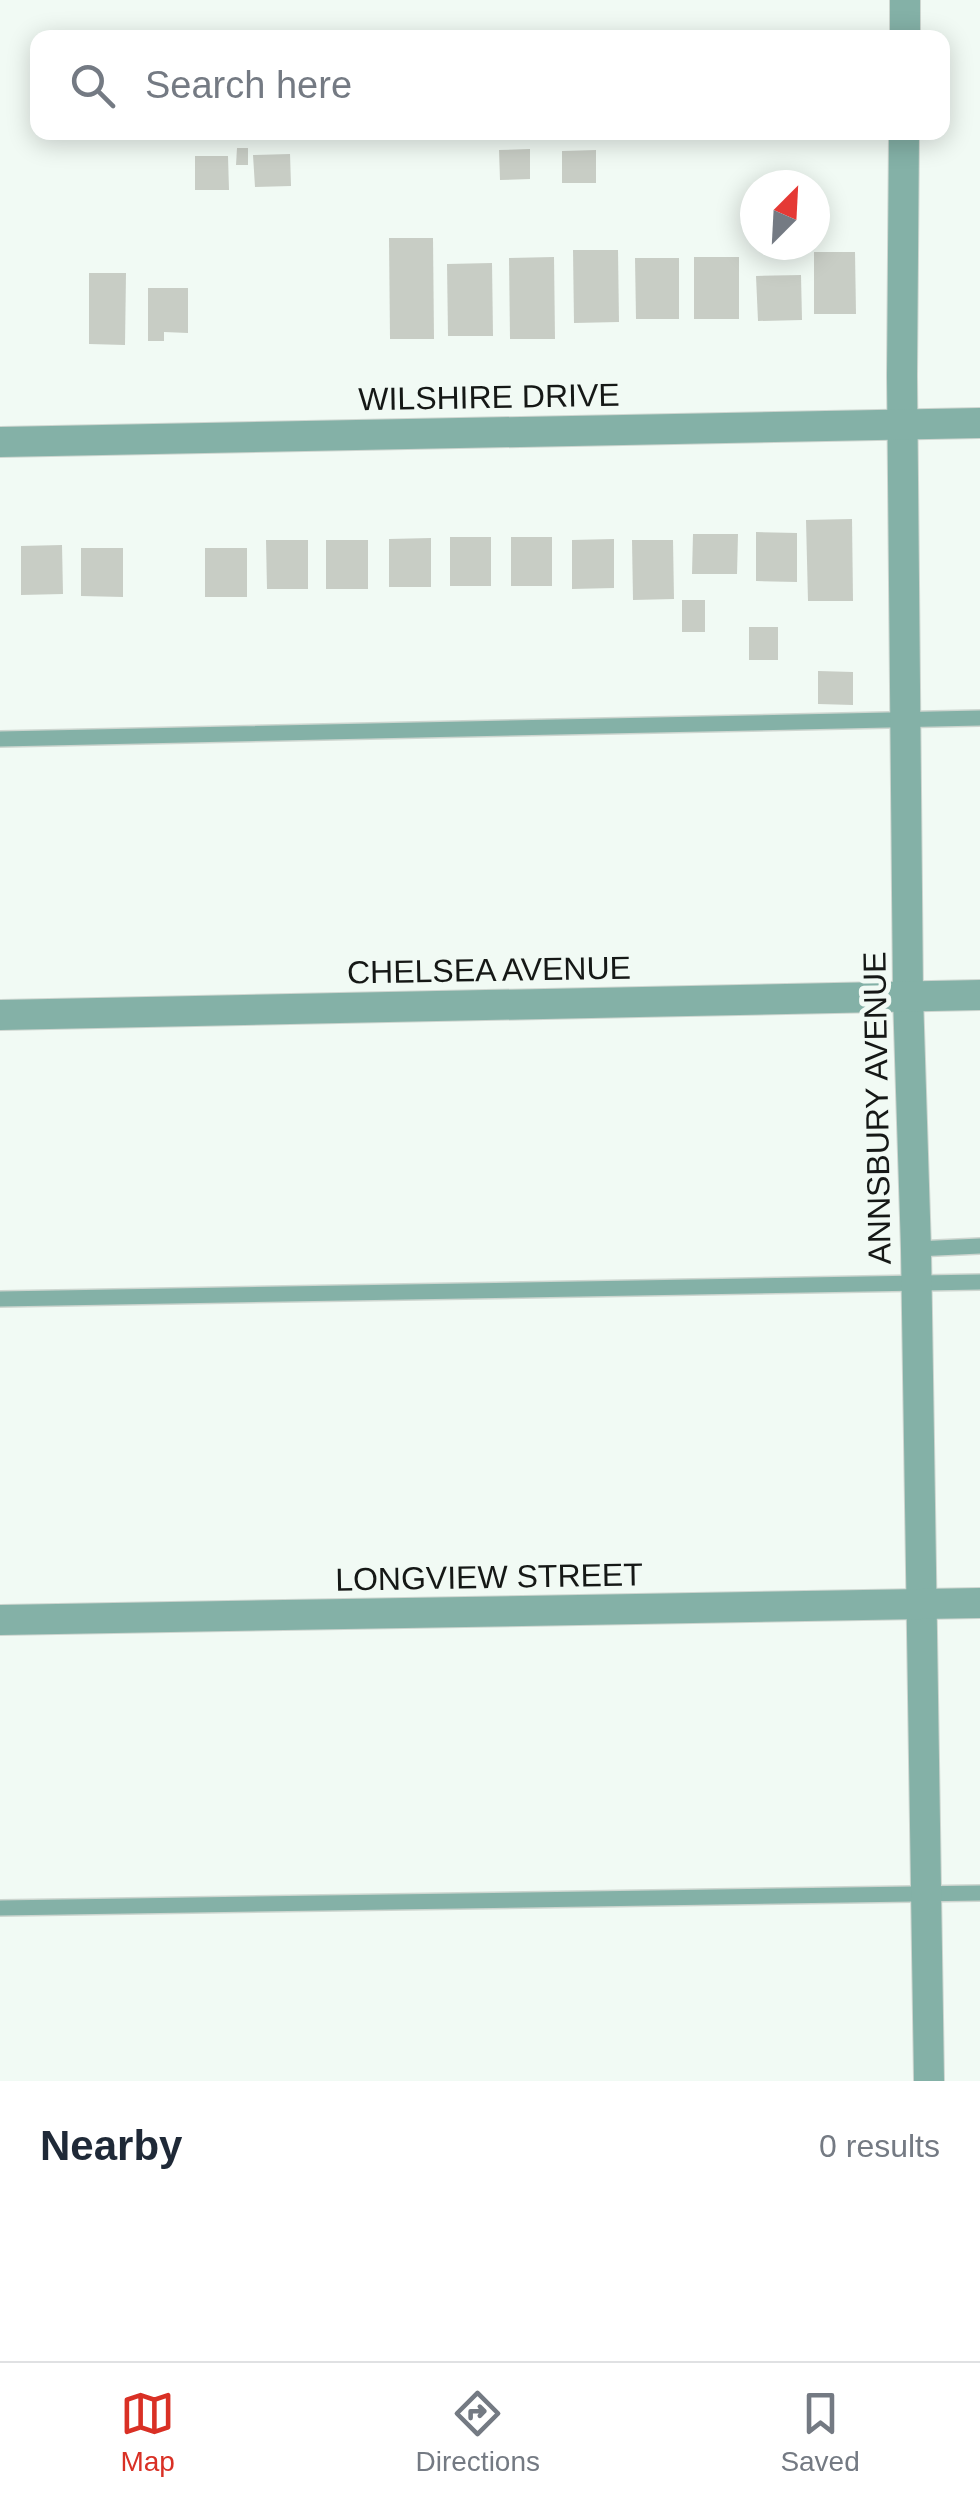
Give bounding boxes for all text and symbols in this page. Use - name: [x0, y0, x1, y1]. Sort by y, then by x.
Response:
- search box: [30, 30, 950, 140]
- icon: search: [65, 58, 120, 113]
- text: Search here: [145, 64, 352, 106]
- north arrow: [740, 170, 830, 260]
- street label: WILSHIRE DRIVE: [358, 377, 620, 417]
- street label: CHELSEA AVENUE: [347, 950, 631, 990]
- street label: ANNSBURY AVENUE: [856, 951, 898, 1265]
- street label: LONGVIEW STREET: [335, 1556, 643, 1598]
- text: Nearby: [40, 2122, 182, 2169]
- text: 0 results: [819, 2128, 940, 2164]
- tab: Map: [120, 2386, 175, 2478]
- tab: Directions: [416, 2386, 540, 2478]
- tab: Saved: [780, 2386, 860, 2478]

